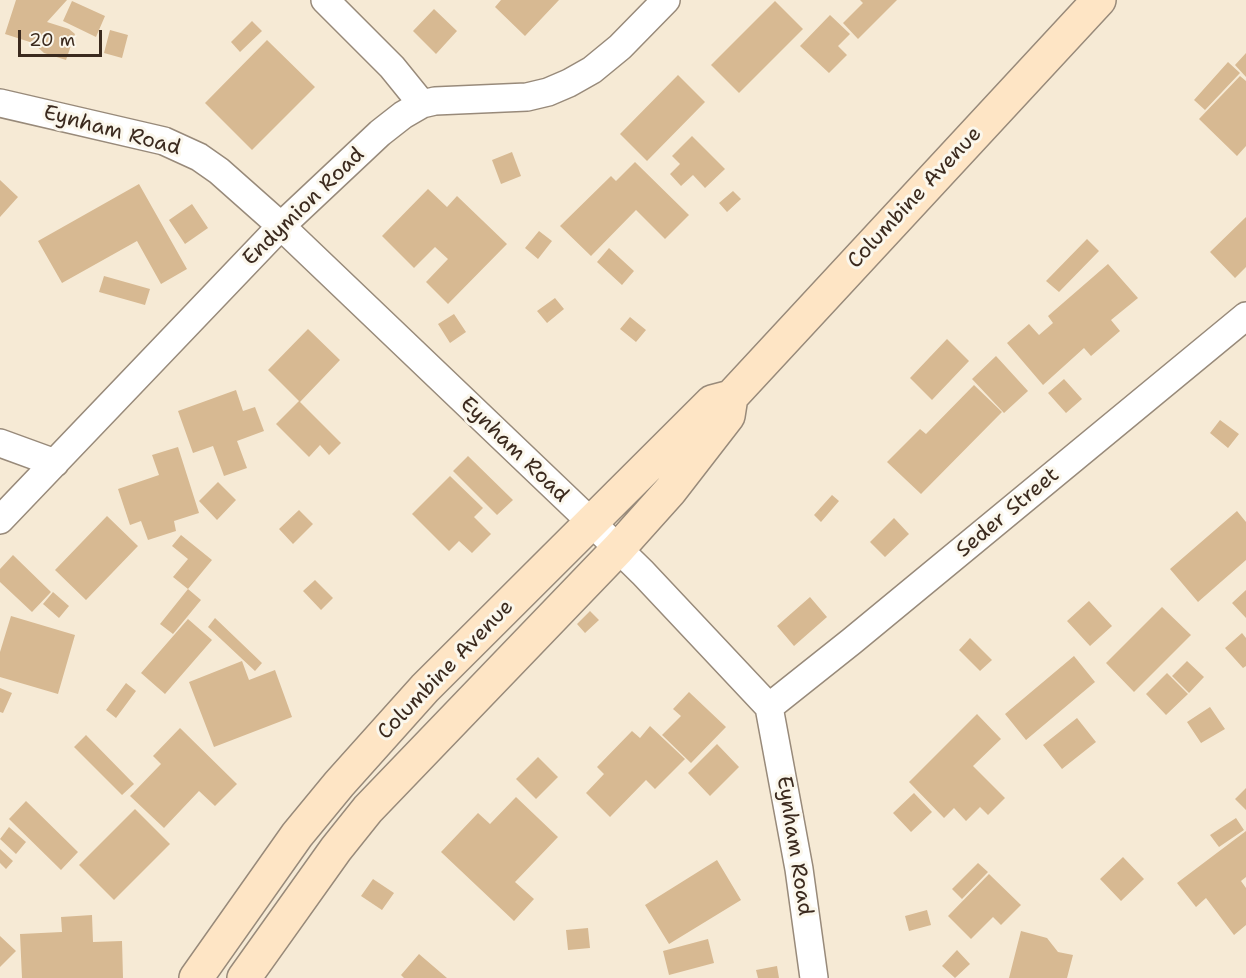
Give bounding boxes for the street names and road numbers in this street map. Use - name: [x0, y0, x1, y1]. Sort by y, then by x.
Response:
- street label: Eynham Road: [41, 101, 183, 161]
- street label: Columbine Avenue: [843, 122, 987, 274]
- street label: Endymion Road: [238, 143, 370, 271]
- street label: Eynham Road: [455, 392, 573, 508]
- street label: Seder Street: [951, 463, 1065, 563]
- street label: Columbine Avenue: [373, 595, 519, 745]
- street label: Eynham Road: [771, 774, 817, 918]

